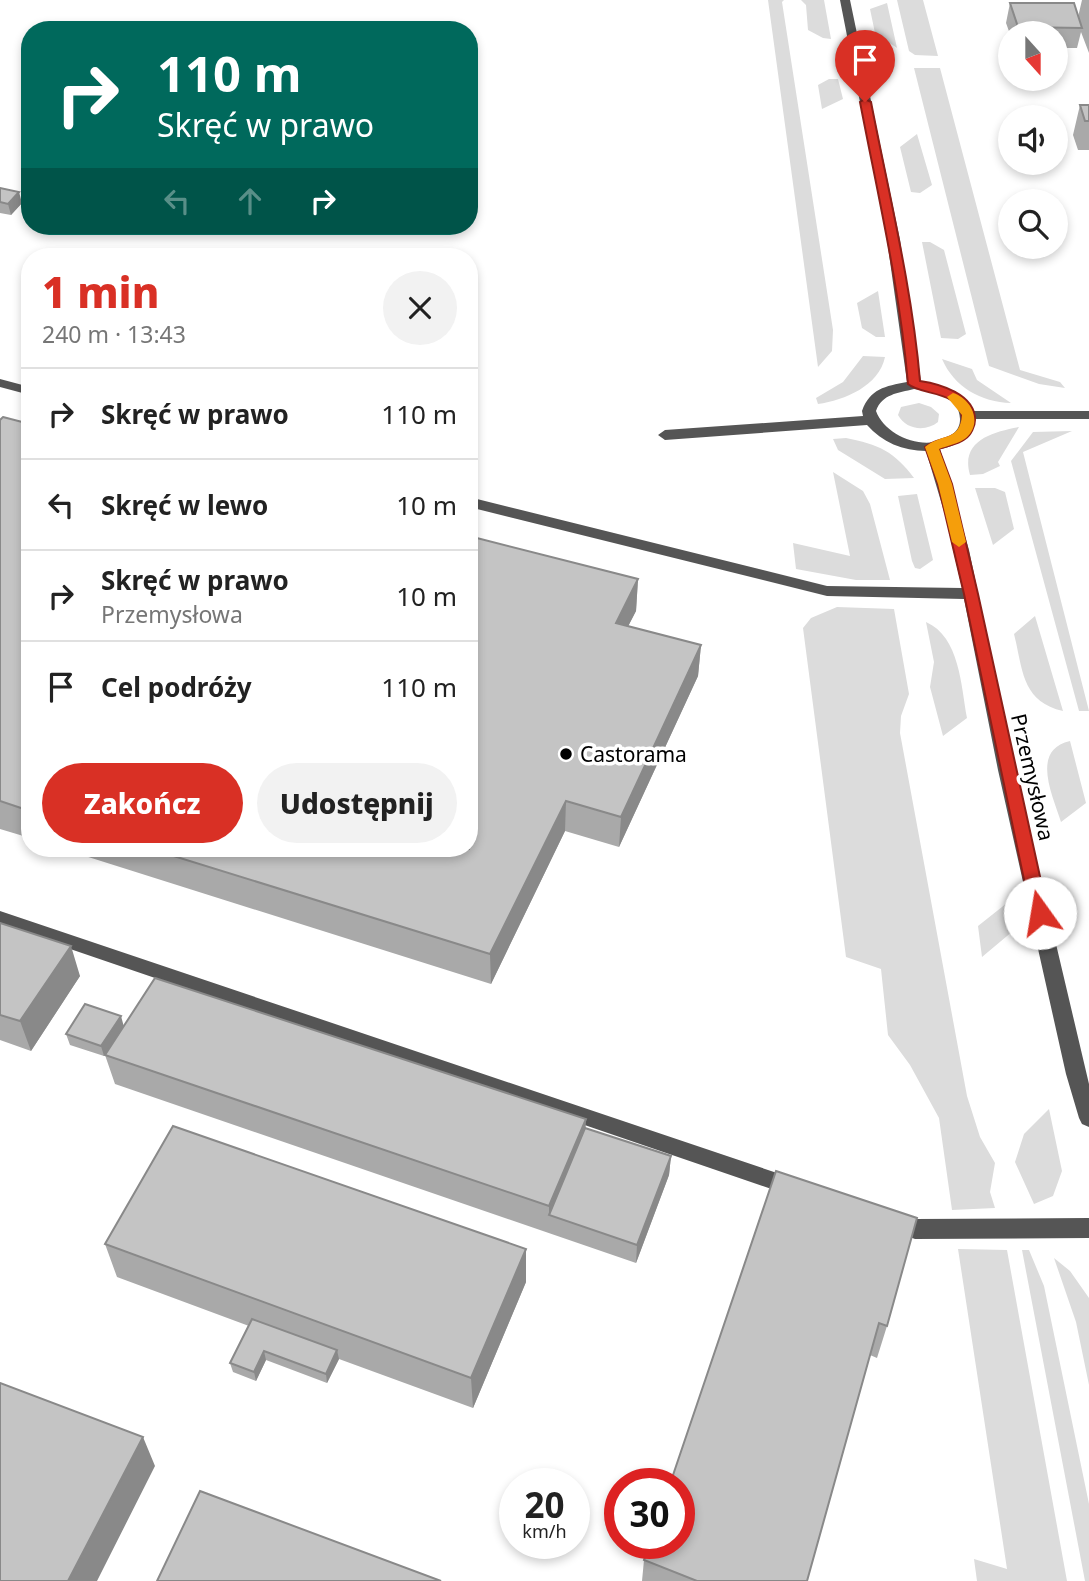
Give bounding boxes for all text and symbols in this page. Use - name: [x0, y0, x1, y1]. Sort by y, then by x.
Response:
- north arrow: [998, 21, 1068, 91]
- map controls: [998, 21, 1068, 259]
- pin: [835, 30, 895, 102]
- text: 110 m: [157, 40, 302, 106]
- icon: arrive: [846, 41, 884, 79]
- icon: right: [42, 49, 133, 140]
- text: Skręć w prawo: [157, 103, 374, 146]
- button: sound: [998, 105, 1068, 175]
- icon: left: [158, 182, 196, 220]
- icon: ahead: [231, 182, 269, 220]
- icon: right: [304, 182, 342, 220]
- button: search: [998, 189, 1068, 259]
- text: 1 min: [42, 263, 159, 320]
- button: close: [383, 271, 457, 345]
- text: 240 m · 13:43: [42, 318, 186, 350]
- icon: right: [42, 395, 80, 433]
- text: Skręć w prawo: [101, 396, 289, 432]
- text: 110 m: [381, 396, 457, 432]
- icon: left: [42, 486, 80, 524]
- text: Skręć w lewo: [101, 487, 268, 523]
- text: 10 m: [396, 487, 457, 523]
- text: Skręć w prawo: [101, 562, 289, 598]
- icon: right: [42, 577, 80, 615]
- text: 10 m: [396, 578, 457, 614]
- text: Przemysłowa: [101, 598, 243, 630]
- icon: arrive: [42, 668, 80, 706]
- text: Cel podróży: [101, 669, 252, 705]
- text: 110 m: [381, 669, 457, 705]
- street label: Przemysłowa: [1005, 711, 1061, 843]
- place label: Castorama: [580, 740, 687, 768]
- marker: Castorama: [558, 746, 574, 762]
- button: Zakończ: [42, 763, 243, 843]
- button: Udostępnij: [257, 763, 457, 843]
- position arrow: [1003, 876, 1077, 950]
- speed limit sign: 30: [604, 1468, 695, 1559]
- text: 20: [524, 1481, 565, 1528]
- text: km/h: [522, 1519, 567, 1543]

